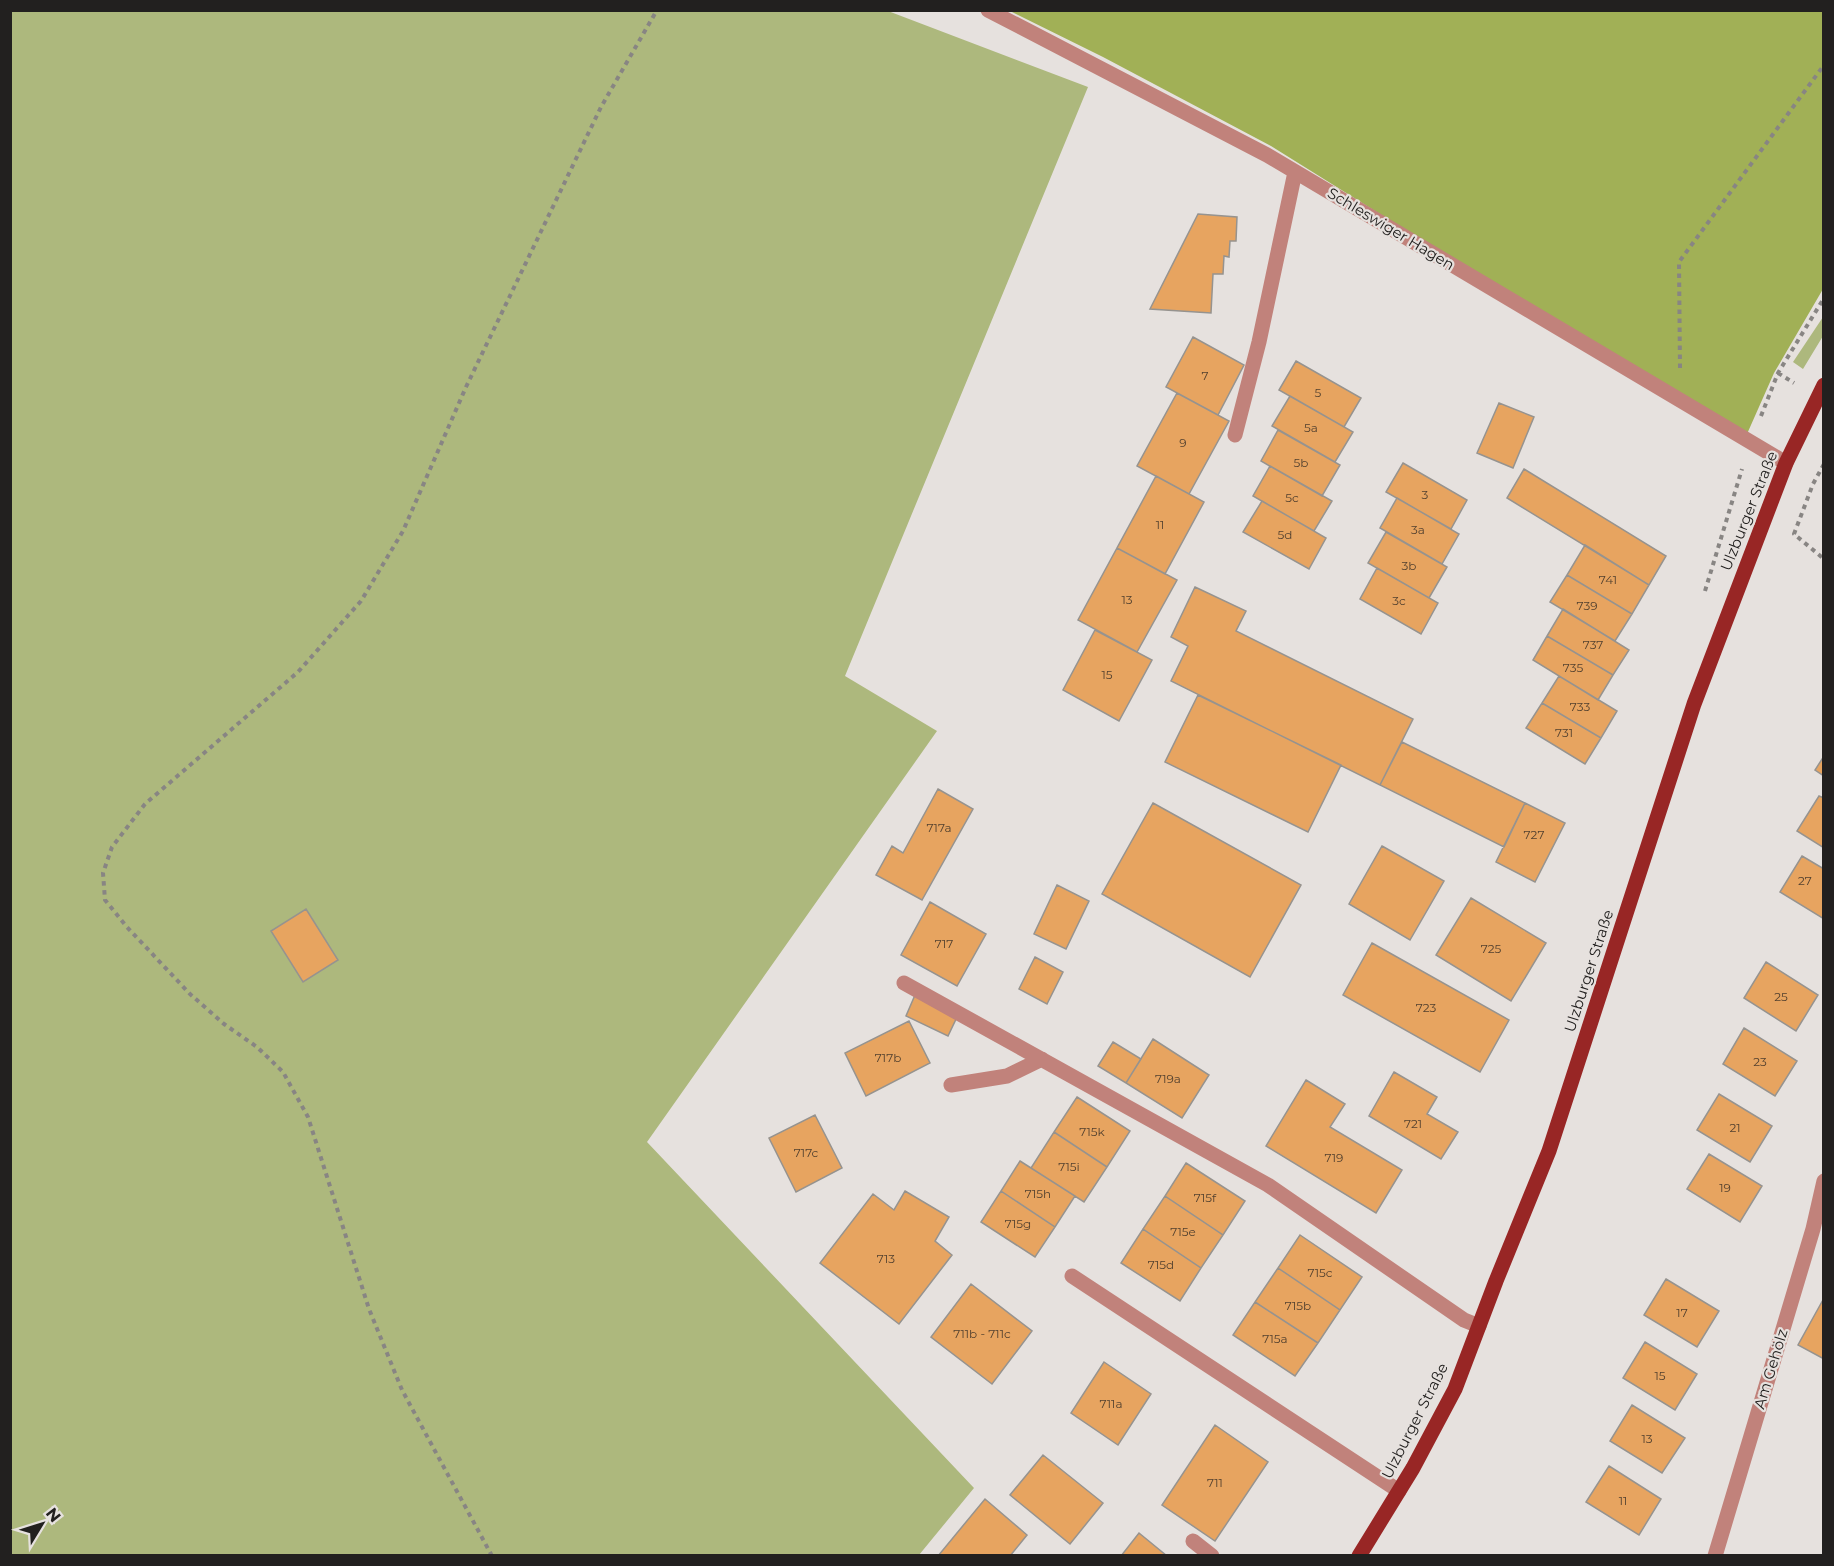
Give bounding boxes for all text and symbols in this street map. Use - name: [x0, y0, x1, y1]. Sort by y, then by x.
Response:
- street label: Schleswiger Hagen: [1324, 183, 1458, 274]
- house number: 7: [1201, 368, 1209, 383]
- house number: 5: [1315, 385, 1322, 400]
- house number: 5a: [1304, 420, 1318, 435]
- house number: 9: [1179, 435, 1187, 450]
- street label: Ulzburger Straße: [1716, 448, 1781, 574]
- house number: 5b: [1294, 455, 1308, 470]
- house number: 3: [1422, 487, 1429, 502]
- house number: 5c: [1285, 490, 1299, 505]
- house number: 11: [1156, 517, 1164, 532]
- house number: 3a: [1411, 522, 1425, 537]
- house number: 5d: [1278, 527, 1292, 542]
- house number: 3b: [1402, 558, 1416, 573]
- house number: 741: [1599, 572, 1617, 587]
- house number: 13: [1121, 592, 1133, 607]
- house number: 3c: [1392, 593, 1406, 608]
- house number: 739: [1576, 598, 1598, 613]
- house number: 737: [1583, 637, 1603, 652]
- house number: 735: [1563, 660, 1583, 675]
- house number: 15: [1101, 667, 1113, 682]
- house number: 733: [1570, 699, 1590, 714]
- house number: 731: [1555, 725, 1573, 740]
- house number: 717a: [926, 820, 952, 835]
- house number: 727: [1524, 827, 1544, 842]
- house number: 27: [1798, 873, 1812, 888]
- street label: Ulzburger Straße: [1560, 907, 1617, 1034]
- house number: 717: [935, 936, 953, 951]
- house number: 725: [1481, 941, 1502, 956]
- house number: 25: [1774, 989, 1788, 1004]
- house number: 723: [1416, 1000, 1437, 1015]
- house number: 717b: [875, 1050, 901, 1065]
- house number: 23: [1753, 1054, 1767, 1069]
- house number: 719a: [1155, 1071, 1181, 1086]
- house number: 721: [1404, 1116, 1422, 1131]
- house number: 21: [1729, 1120, 1741, 1135]
- house number: 715k: [1079, 1124, 1106, 1139]
- house number: 717c: [794, 1145, 819, 1160]
- house number: 719: [1325, 1150, 1343, 1165]
- house number: 715i: [1058, 1159, 1080, 1174]
- house number: 19: [1719, 1180, 1731, 1195]
- house number: 715h: [1025, 1186, 1051, 1201]
- house number: 715f: [1194, 1190, 1217, 1205]
- house number: 715g: [1005, 1216, 1031, 1231]
- house number: 715e: [1170, 1224, 1196, 1239]
- house number: 713: [877, 1251, 895, 1266]
- house number: 715d: [1148, 1257, 1174, 1272]
- house number: 715c: [1307, 1265, 1333, 1280]
- house number: 715b: [1285, 1298, 1311, 1313]
- house number: 17: [1676, 1305, 1688, 1320]
- house number: 711b - 711c: [953, 1326, 1011, 1341]
- street label: Am Gehölz: [1749, 1326, 1792, 1411]
- house number: 715a: [1262, 1331, 1288, 1346]
- street label: Ulzburger Straße: [1377, 1360, 1452, 1482]
- house number: 15: [1654, 1368, 1666, 1383]
- house number: 711a: [1100, 1396, 1122, 1411]
- house number: 13: [1641, 1431, 1653, 1446]
- house number: 711: [1207, 1475, 1223, 1490]
- house number: 11: [1619, 1493, 1627, 1508]
- north arrow: [12, 1494, 72, 1554]
- text: N: [42, 1504, 65, 1526]

